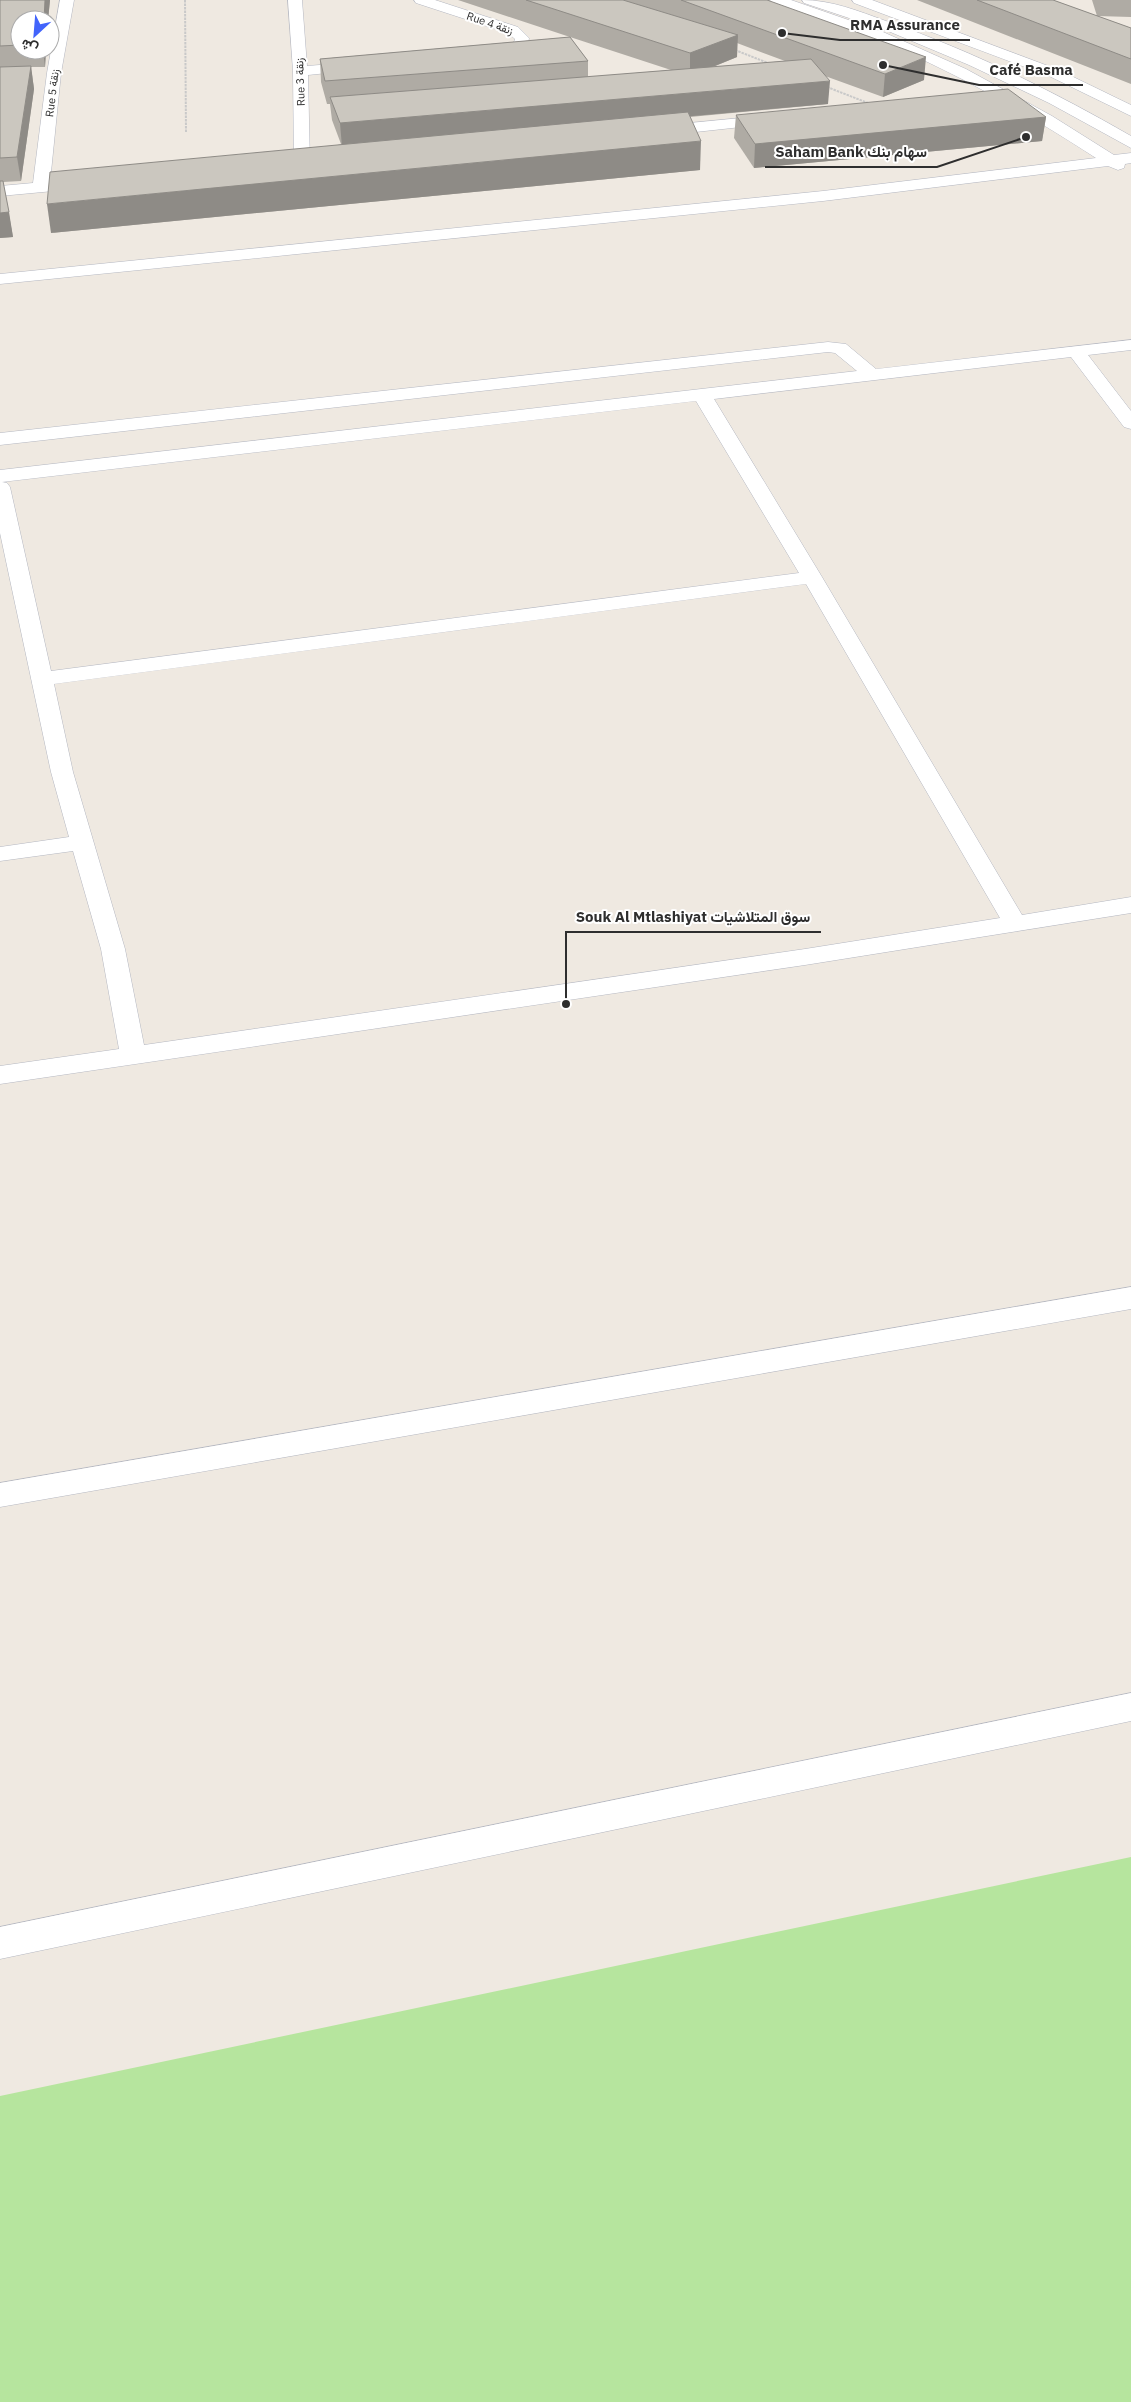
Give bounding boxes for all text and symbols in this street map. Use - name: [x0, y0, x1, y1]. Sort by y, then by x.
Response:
- street label: Rue 4 زنقة: [465, 8, 515, 38]
- north arrow: [10, 10, 60, 60]
- callout: RMA Assurance: [840, 10, 970, 40]
- text: RMA Assurance: [850, 15, 960, 34]
- text: ش: [18, 35, 41, 58]
- callout: Café Basma: [979, 55, 1083, 85]
- street label: Rue 3 زنقة: [292, 57, 308, 106]
- text: Café Basma: [989, 60, 1073, 79]
- street label: Rue 5 زنقة: [42, 68, 62, 118]
- callout: Saham Bank سهام بنك: [765, 137, 937, 167]
- text: Saham Bank سهام بنك: [775, 142, 927, 162]
- callout: Souk Al Mtlashiyat سوق المتلاشيات: [566, 902, 821, 932]
- text: Souk Al Mtlashiyat سوق المتلاشيات: [576, 907, 810, 926]

